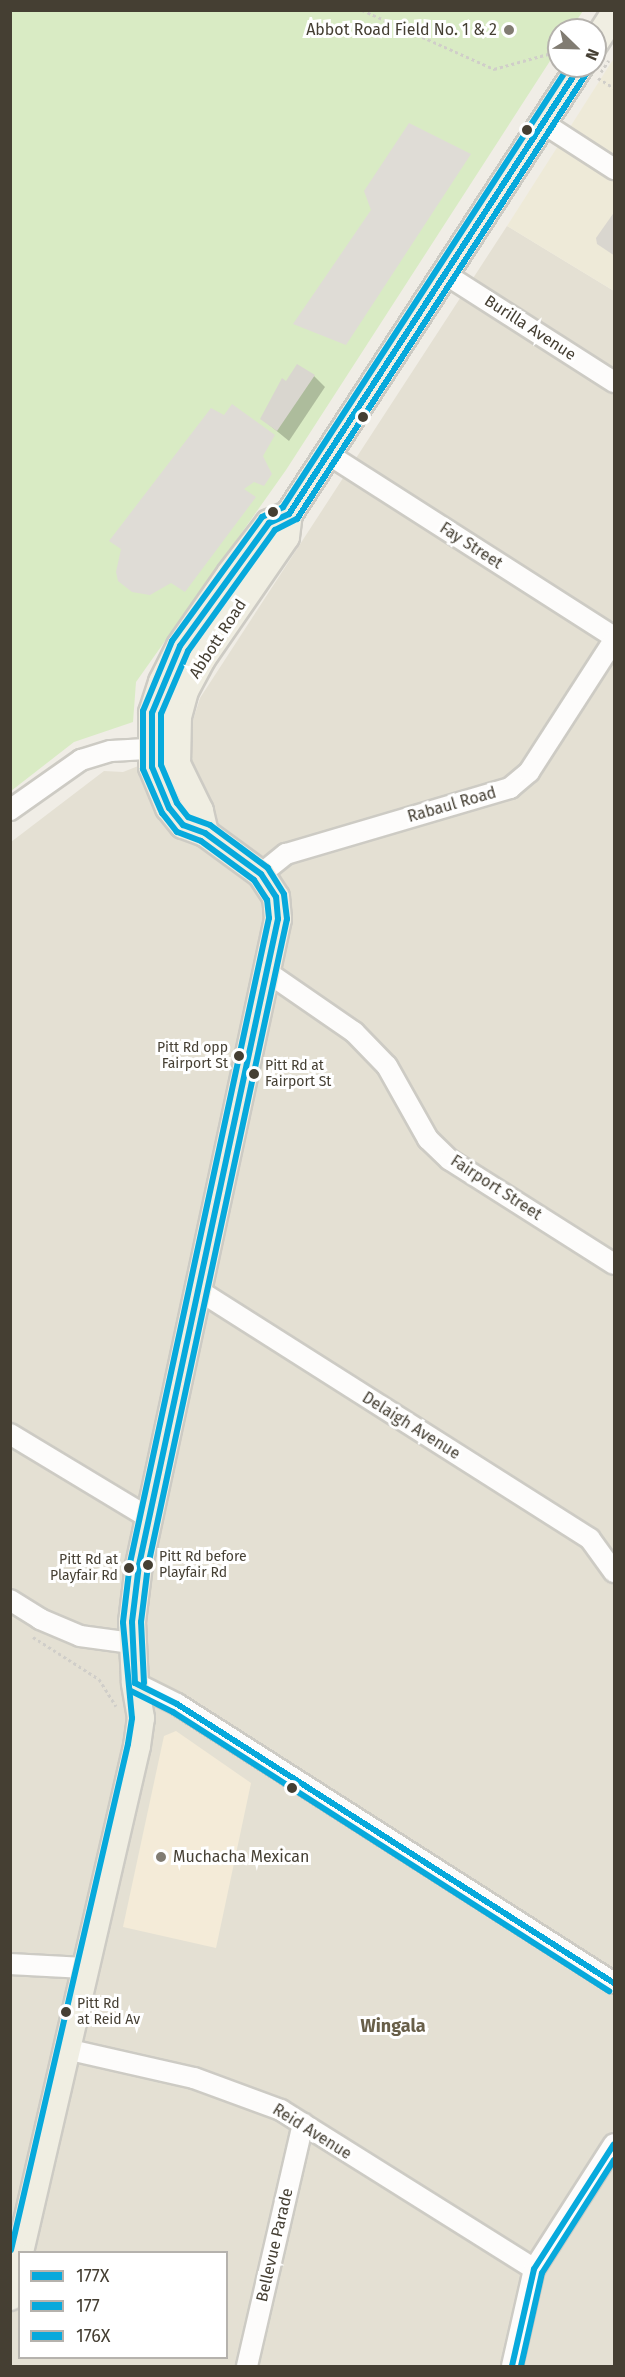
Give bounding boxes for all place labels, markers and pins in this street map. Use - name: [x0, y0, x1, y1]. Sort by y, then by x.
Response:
- place label: Abbot Road Field No. 1 & 2: [306, 20, 497, 40]
- marker: Abbot Road Field No. 1 & 2: [502, 23, 516, 37]
- unlabelled marker: [521, 124, 533, 136]
- unlabelled marker: [357, 411, 369, 423]
- unlabelled marker: [267, 506, 279, 518]
- place label: Pitt Rd opp Fairport St: [157, 1040, 228, 1072]
- marker: Pitt Rd opp Fairport St: [233, 1050, 245, 1062]
- place label: Pitt Rd at Fairport St: [265, 1058, 331, 1090]
- marker: Pitt Rd at Fairport St: [248, 1068, 260, 1080]
- place label: Pitt Rd before Playfair Rd: [159, 1549, 247, 1582]
- place label: Pitt Rd at Playfair Rd: [50, 1552, 118, 1584]
- marker: Pitt Rd before Playfair Rd: [142, 1559, 154, 1571]
- marker: Pitt Rd at Playfair Rd: [123, 1562, 135, 1574]
- unlabelled marker: [286, 1782, 298, 1794]
- place label: Muchacha Mexican: [173, 1847, 309, 1867]
- marker: Muchacha Mexican: [154, 1850, 168, 1864]
- place label: Pitt Rd at Reid Av: [77, 1996, 140, 2028]
- marker: Pitt Rd at Reid Av: [60, 2006, 72, 2018]

